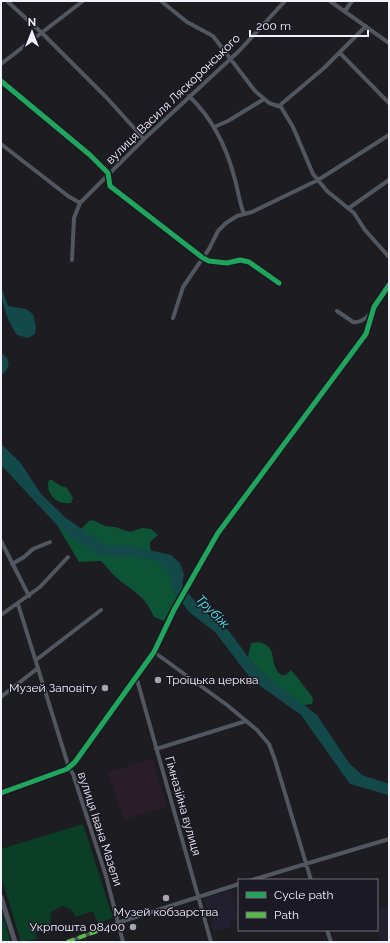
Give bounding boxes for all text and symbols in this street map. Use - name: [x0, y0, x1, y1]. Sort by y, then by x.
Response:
- north arrow: [12, 12, 52, 52]
- scale bar: [250, 12, 368, 38]
- text: N: [28, 16, 36, 29]
- text: 200 m: [256, 19, 291, 33]
- street label: вулиця Василя Ляскоронського: [103, 31, 243, 167]
- water label: Трубіж: [193, 592, 232, 631]
- place label: Троїцька церква: [166, 673, 259, 687]
- marker: Троїцька церква: [153, 675, 163, 685]
- place label: Музей Заповіту: [9, 681, 97, 695]
- marker: Музей Заповіту: [100, 683, 110, 693]
- street label: Гімназійна вулиця: [162, 755, 204, 857]
- street label: вулиця Івана Мазепи: [75, 770, 125, 888]
- legend: [238, 879, 378, 931]
- text: Cycle path: [274, 888, 333, 902]
- marker: Музей кобзарства: [161, 893, 171, 903]
- place label: Музей кобзарства: [114, 905, 218, 919]
- text: Path: [274, 908, 299, 922]
- place label: Укрпошта 08400: [29, 920, 125, 934]
- marker: Укрпошта 08400: [128, 922, 138, 932]

